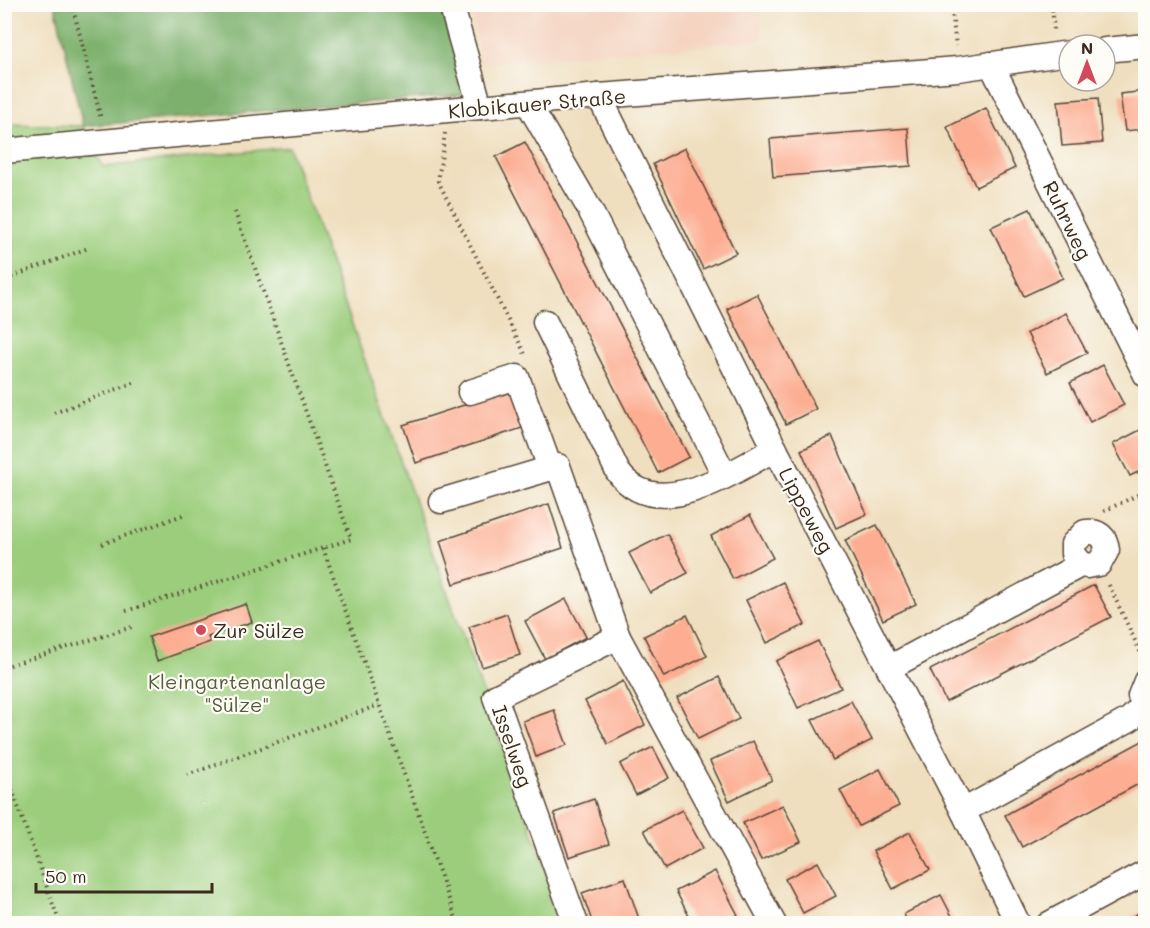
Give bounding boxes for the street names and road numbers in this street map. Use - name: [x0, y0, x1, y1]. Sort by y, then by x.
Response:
- street label: Klobikauer Straße: [447, 82, 627, 124]
- street label: Ruhrweg: [1038, 176, 1098, 264]
- street label: Lippeweg: [774, 463, 840, 557]
- street label: Isselweg: [487, 702, 539, 790]

